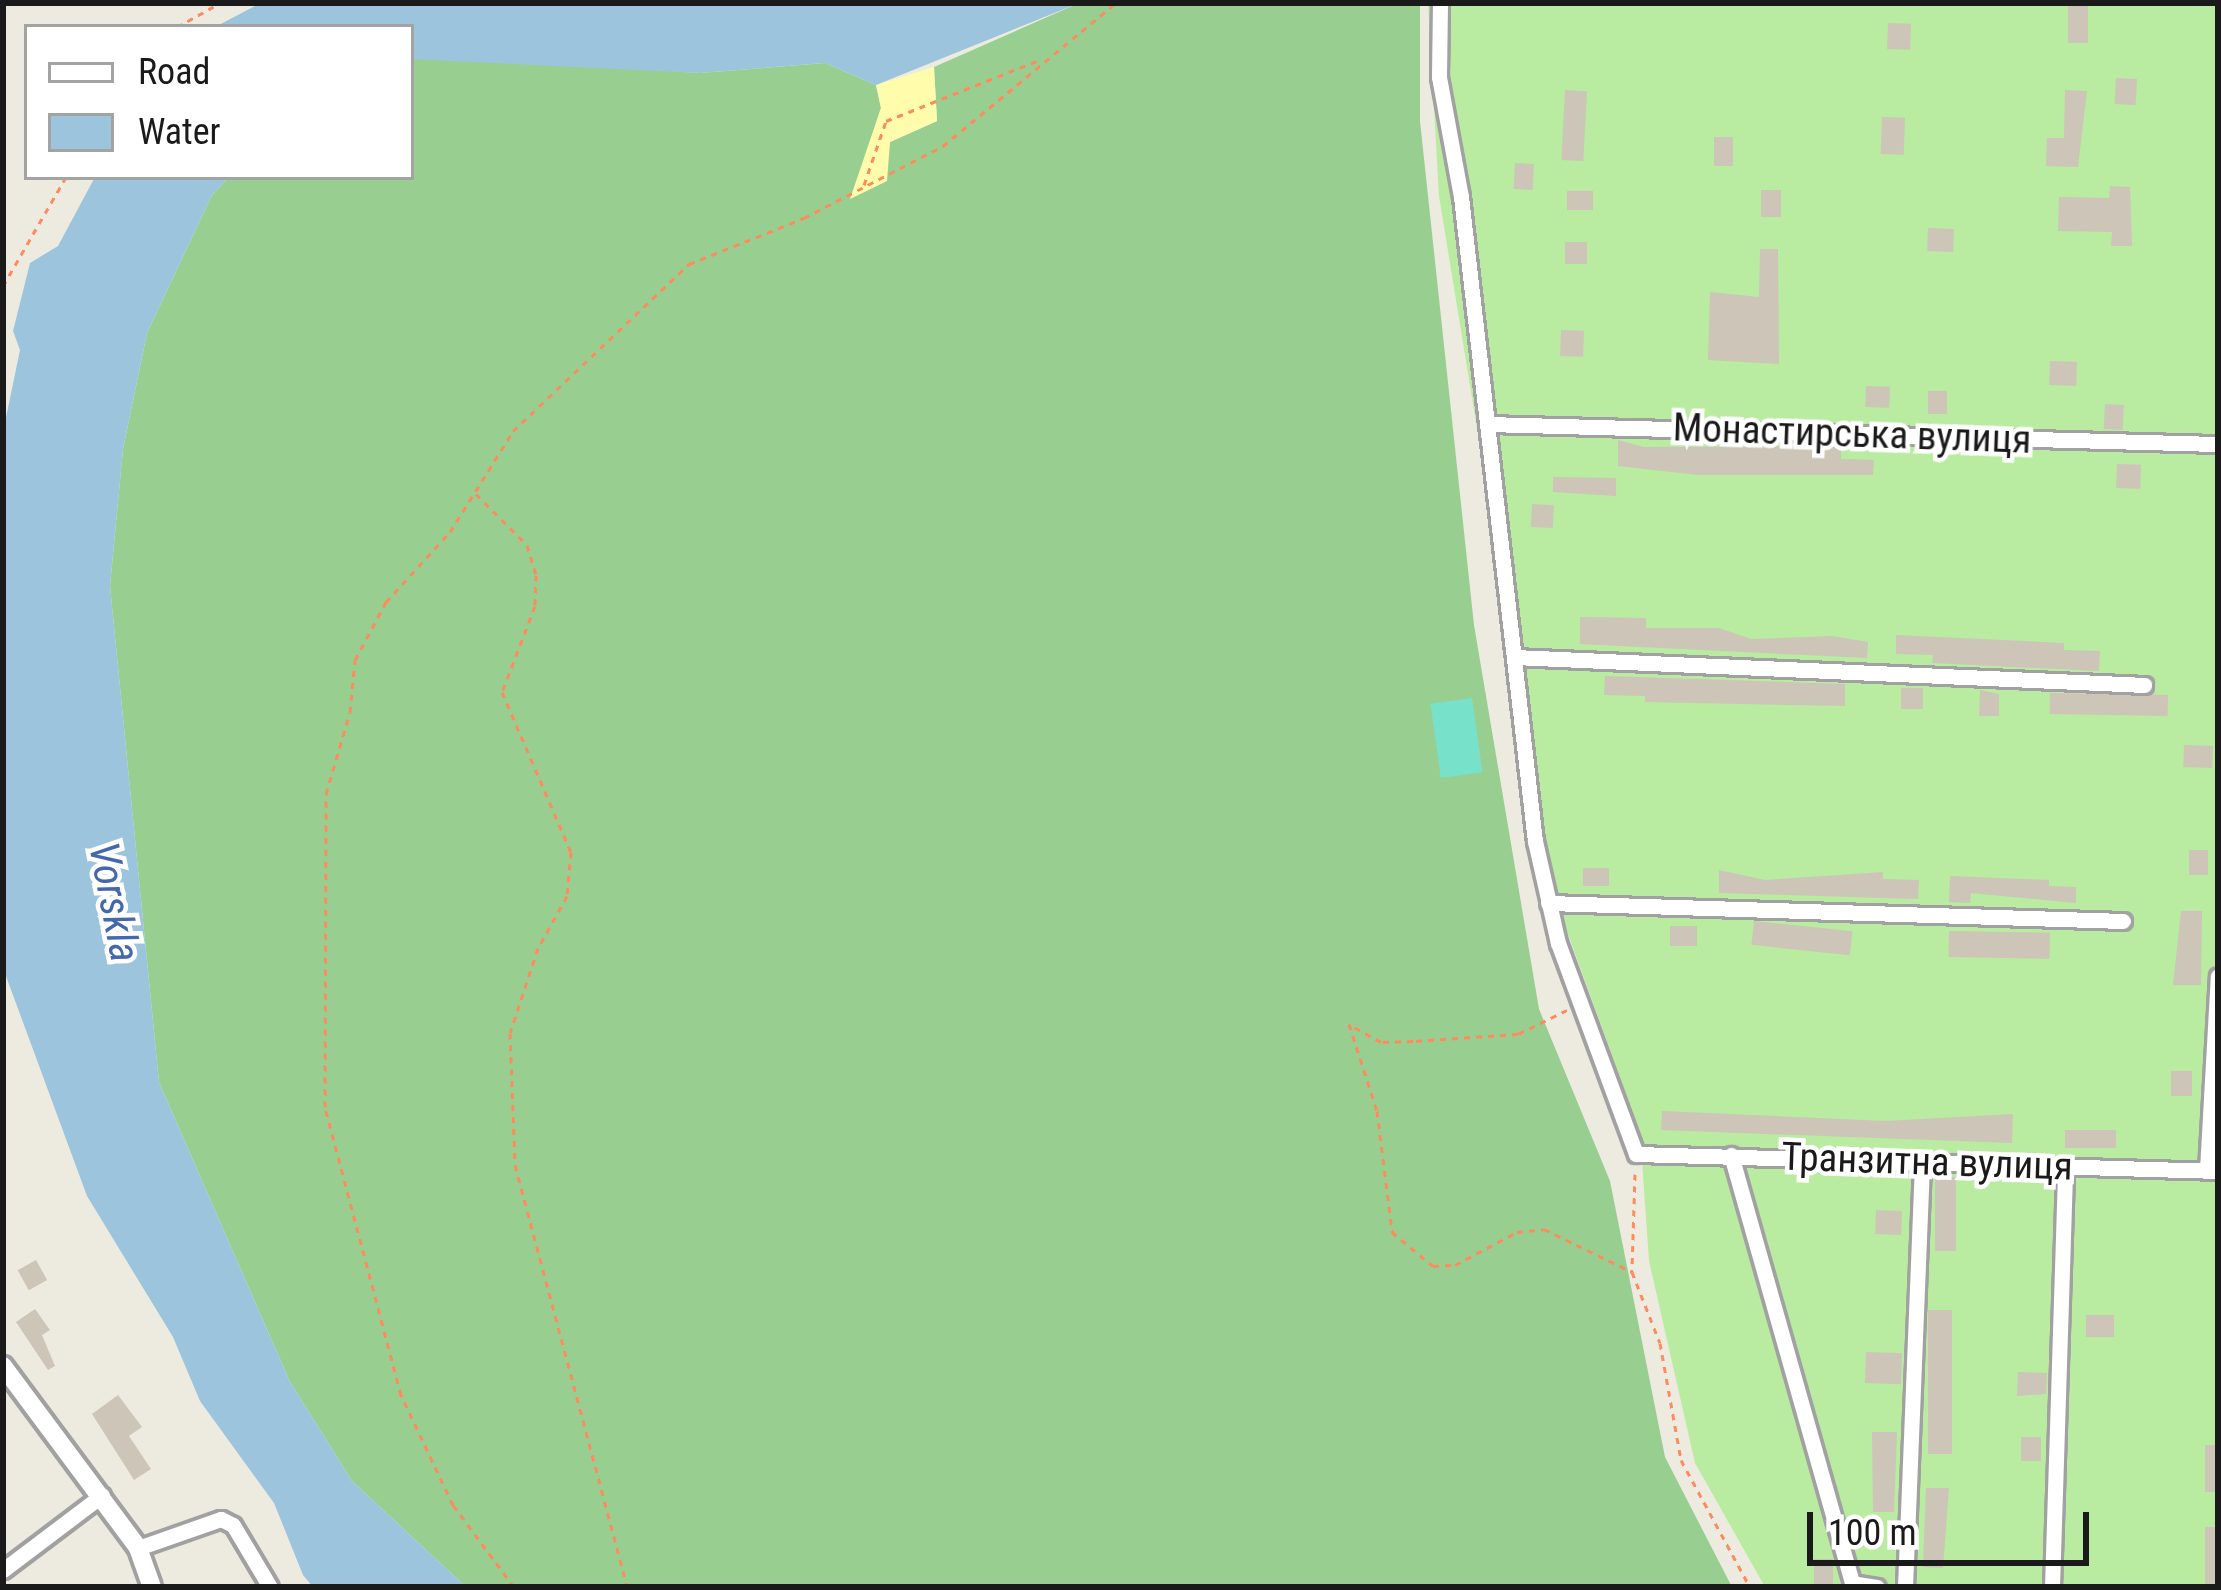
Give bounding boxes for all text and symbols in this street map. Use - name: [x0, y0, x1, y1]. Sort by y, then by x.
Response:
- legend: [24, 24, 414, 180]
- text: Road: [138, 51, 210, 93]
- text: Water: [138, 111, 221, 153]
- street label: Монастирська вулиця: [1672, 404, 2032, 464]
- water label: Vorskla: [78, 838, 150, 966]
- street label: Транзитна вулиця: [1781, 1134, 2073, 1190]
- scale bar: [1813, 1488, 2095, 1562]
- text: 100 m: [1828, 1512, 1917, 1554]

